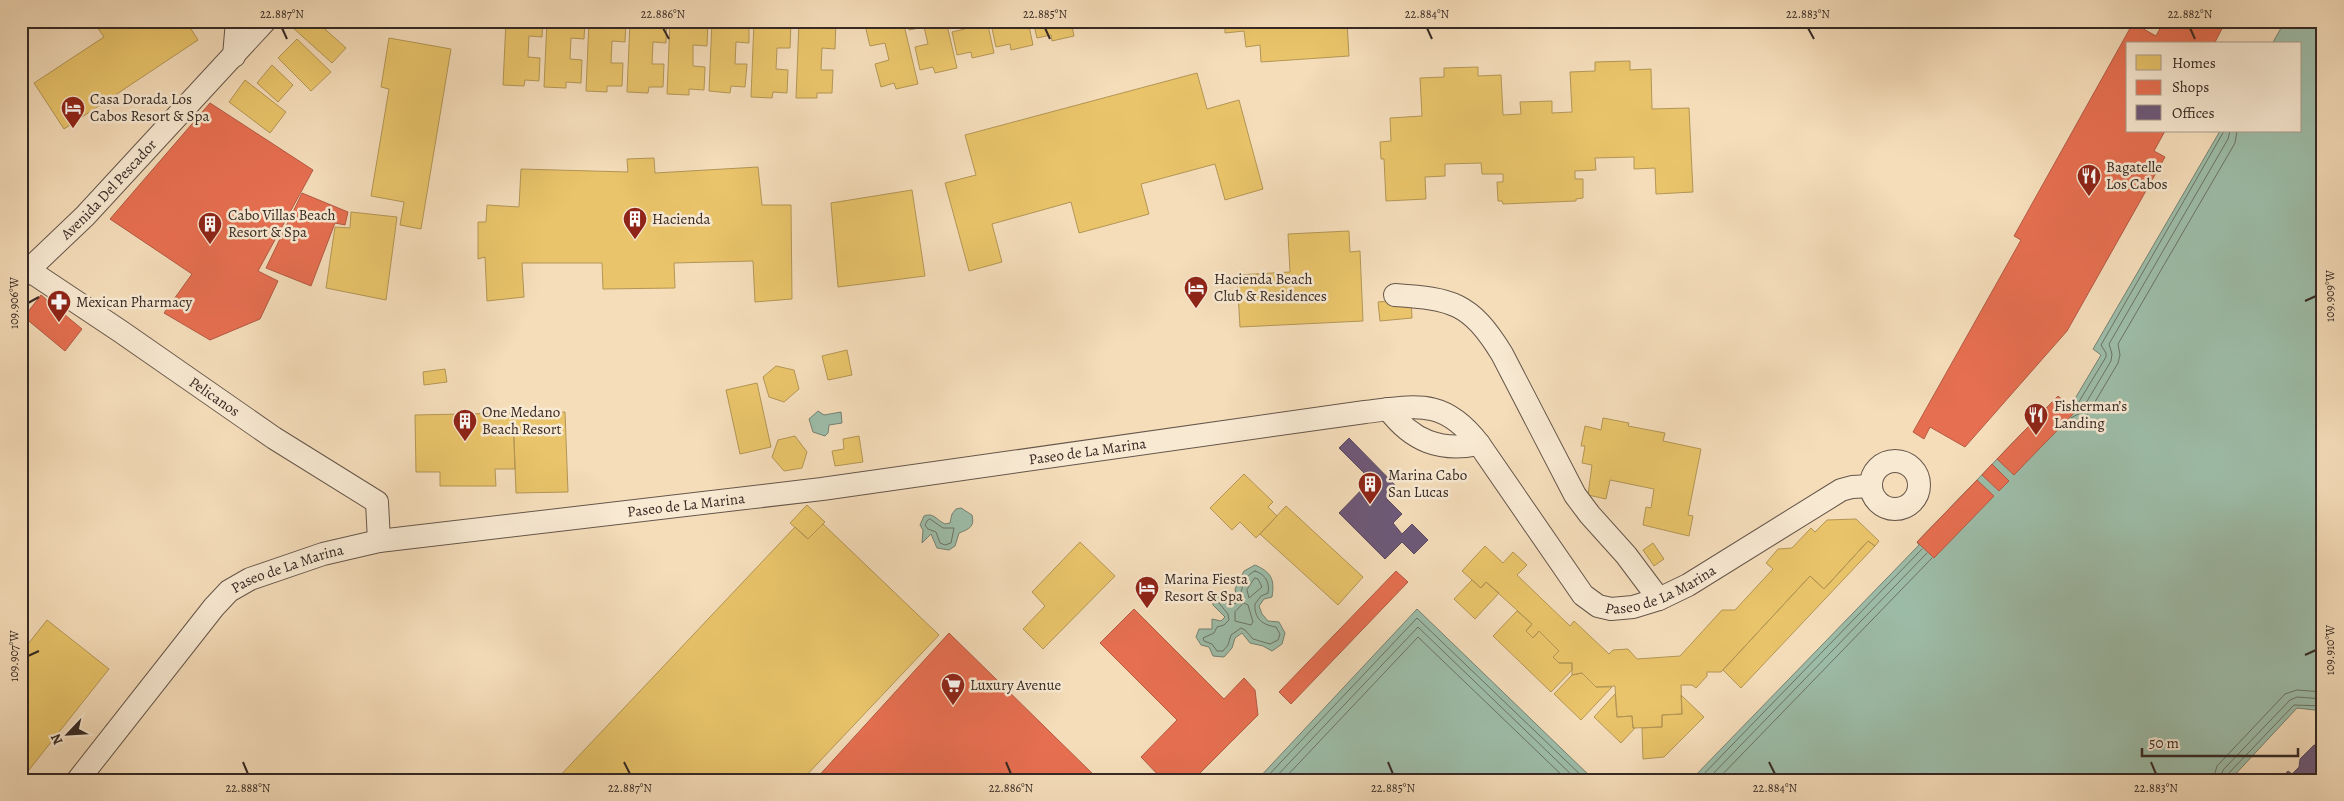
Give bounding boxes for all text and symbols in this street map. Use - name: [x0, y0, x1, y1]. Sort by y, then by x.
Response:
- text: 22.887°N: [260, 6, 304, 22]
- text: 22.886°N: [641, 6, 686, 22]
- text: 22.885°N: [1023, 6, 1067, 22]
- text: 22.884°N: [1405, 6, 1450, 22]
- text: 22.883°N: [1786, 6, 1830, 22]
- text: 22.882°N: [2168, 6, 2213, 22]
- legend: [2126, 42, 2302, 132]
- text: Homes: [2172, 53, 2216, 73]
- text: Shops: [2172, 77, 2209, 97]
- place label: Casa Dorada Los Cabos Resort & Spa: [90, 89, 209, 126]
- hotel icon: Casa Dorada Los Cabos Resort & Spa: [60, 95, 86, 129]
- text: Offices: [2172, 103, 2215, 123]
- street label: Avenida Del Pescador: [56, 135, 161, 245]
- place label: Bagatelle Los Cabos: [2106, 157, 2168, 194]
- restaurant icon: Bagatelle Los Cabos: [2076, 163, 2102, 197]
- place label: Cabo Villas Beach Resort & Spa: [228, 205, 335, 242]
- building icon: Hacienda: [622, 206, 648, 240]
- place label: Hacienda: [652, 209, 711, 229]
- building icon: Cabo Villas Beach Resort & Spa: [197, 211, 223, 245]
- place label: Hacienda Beach Club & Residences: [1214, 269, 1327, 306]
- text: 109.909°W: [2322, 269, 2338, 322]
- hotel icon: Hacienda Beach Club & Residences: [1183, 275, 1209, 309]
- text: 109.906°W: [6, 276, 22, 329]
- pharmacy icon: Mexican Pharmacy: [46, 289, 72, 323]
- place label: Mexican Pharmacy: [76, 292, 192, 312]
- street label: Pelicanos: [185, 372, 244, 421]
- place label: Fisherman’s Landing: [2054, 396, 2127, 433]
- place label: One Medano Beach Resort: [482, 402, 562, 439]
- restaurant icon: Fisherman’s Landing: [2023, 402, 2049, 436]
- building icon: One Medano Beach Resort: [452, 408, 478, 442]
- street label: Paseo de La Marina: [1027, 433, 1147, 470]
- place label: Marina Cabo San Lucas: [1388, 465, 1467, 502]
- building icon: Marina Cabo San Lucas: [1357, 471, 1383, 505]
- street label: Paseo de La Marina: [626, 488, 746, 522]
- street label: Paseo de La Marina: [227, 540, 346, 598]
- street label: Paseo de La Marina: [1603, 560, 1720, 619]
- place label: Marina Fiesta Resort & Spa: [1164, 569, 1248, 606]
- hotel icon: Marina Fiesta Resort & Spa: [1134, 575, 1160, 609]
- text: 109.910°W: [2322, 624, 2338, 675]
- text: 109.907°W: [6, 630, 22, 682]
- supermarket icon: Luxury Avenue: [940, 672, 966, 706]
- place label: Luxury Avenue: [970, 675, 1062, 695]
- north arrow: [42, 708, 92, 758]
- scale bar: [2142, 726, 2298, 758]
- text: N: [46, 731, 67, 748]
- text: 50 m: [2149, 733, 2179, 753]
- text: 22.888°N: [226, 780, 271, 796]
- text: 22.887°N: [608, 780, 652, 796]
- text: 22.886°N: [989, 780, 1034, 796]
- text: 22.885°N: [1371, 780, 1415, 796]
- text: 22.884°N: [1753, 780, 1798, 796]
- text: 22.883°N: [2134, 780, 2178, 796]

